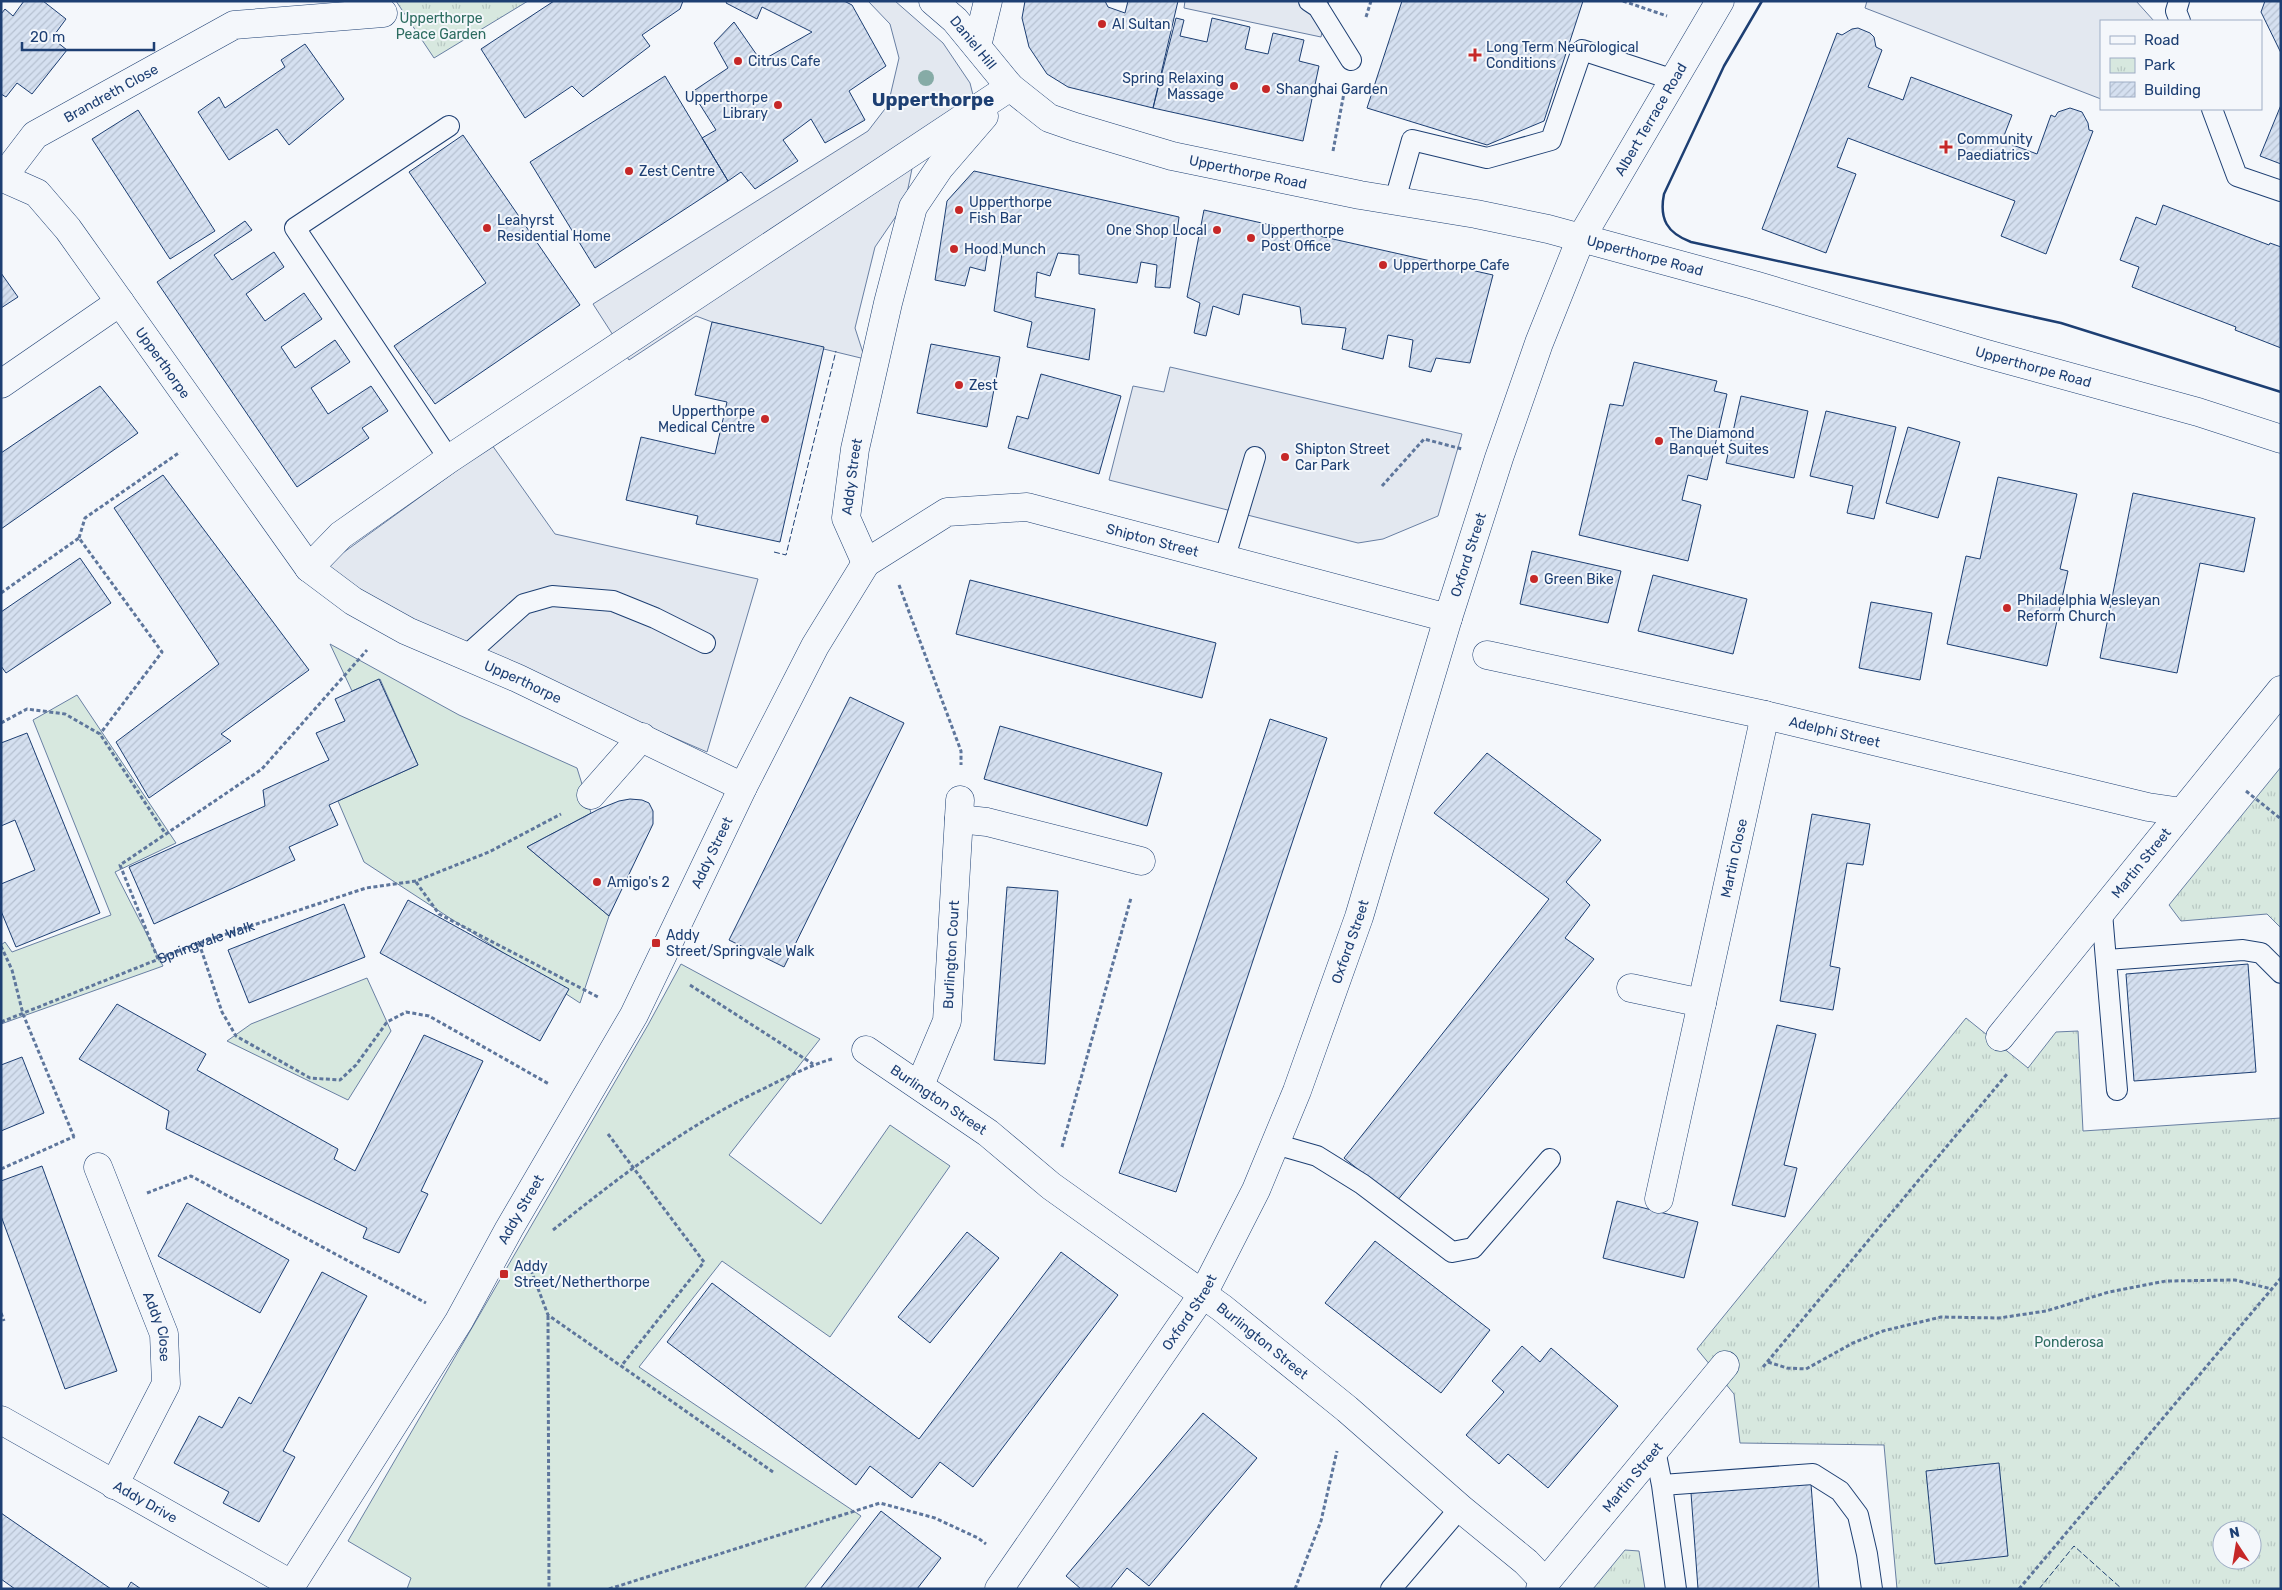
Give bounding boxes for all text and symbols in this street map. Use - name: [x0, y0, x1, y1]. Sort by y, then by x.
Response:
- park label: Upperthorpe Peace Garden: [396, 10, 486, 43]
- street label: Daniel Hill: [946, 12, 1000, 73]
- place label: Al Sultan: [1112, 16, 1170, 33]
- marker: Al Sultan: [1096, 18, 1108, 30]
- scale bar: [22, 20, 155, 52]
- legend: [2100, 20, 2262, 110]
- text: 20 m: [30, 28, 65, 46]
- text: Road: [2144, 31, 2180, 49]
- place label: Long Term Neurological Conditions: [1486, 39, 1639, 72]
- marker: Long Term Neurological Conditions: [1468, 48, 1482, 62]
- place label: Citrus Cafe: [748, 53, 821, 70]
- marker: Citrus Cafe: [732, 55, 744, 67]
- text: Park: [2144, 56, 2175, 74]
- street label: Brandreth Close: [61, 60, 161, 126]
- street label: Albert Terrace Road: [1611, 60, 1690, 179]
- place label: Spring Relaxing Massage: [1122, 70, 1224, 103]
- marker: Spring Relaxing Massage: [1228, 80, 1240, 92]
- place label: Shanghai Garden: [1276, 81, 1388, 98]
- text: Building: [2144, 81, 2201, 99]
- marker: Shanghai Garden: [1260, 83, 1272, 95]
- district label: Upperthorpe: [872, 88, 994, 111]
- place label: Upperthorpe Library: [685, 89, 768, 122]
- marker: Upperthorpe Library: [772, 99, 784, 111]
- place label: Community Paediatrics: [1957, 131, 2033, 164]
- marker: Community Paediatrics: [1939, 140, 1953, 154]
- street label: Upperthorpe Road: [1188, 151, 1309, 192]
- place label: Zest Centre: [639, 163, 715, 180]
- marker: Zest Centre: [623, 165, 635, 177]
- place label: Upperthorpe Fish Bar: [969, 194, 1052, 227]
- marker: Upperthorpe Fish Bar: [953, 204, 965, 216]
- place label: Leahyrst Residential Home: [497, 212, 611, 245]
- marker: Leahyrst Residential Home: [481, 222, 493, 234]
- place label: One Shop Local: [1106, 222, 1207, 239]
- place label: Upperthorpe Post Office: [1261, 222, 1344, 255]
- marker: One Shop Local: [1211, 224, 1223, 236]
- street label: Upperthorpe Road: [1585, 231, 1705, 279]
- marker: Upperthorpe Post Office: [1245, 232, 1257, 244]
- place label: Hood Munch: [964, 241, 1046, 258]
- marker: Hood Munch: [948, 243, 960, 255]
- place label: Upperthorpe Cafe: [1393, 257, 1510, 274]
- marker: Upperthorpe Cafe: [1377, 259, 1389, 271]
- street label: Upperthorpe: [132, 324, 194, 402]
- street label: Upperthorpe Road: [1973, 343, 2093, 391]
- place label: Zest: [969, 377, 998, 394]
- marker: Zest: [953, 379, 965, 391]
- place label: Upperthorpe Medical Centre: [658, 403, 755, 436]
- marker: Upperthorpe Medical Centre: [759, 413, 771, 425]
- place label: The Diamond Banquet Suites: [1669, 425, 1769, 458]
- marker: The Diamond Banquet Suites: [1653, 435, 1665, 447]
- street label: Addy Street: [838, 436, 866, 516]
- place label: Shipton Street Car Park: [1295, 441, 1390, 474]
- marker: Shipton Street Car Park: [1279, 451, 1291, 463]
- street label: Oxford Street: [1447, 510, 1490, 599]
- street label: Shipton Street: [1104, 520, 1201, 561]
- place label: Green Bike: [1544, 571, 1614, 588]
- marker: Green Bike: [1528, 573, 1540, 585]
- place label: Philadelphia Wesleyan Reform Church: [2017, 592, 2160, 625]
- marker: Philadelphia Wesleyan Reform Church: [2001, 602, 2013, 614]
- street label: Upperthorpe: [482, 656, 564, 707]
- street label: Adelphi Street: [1787, 713, 1882, 751]
- street label: Addy Street: [687, 814, 736, 891]
- street label: Martin Close: [1717, 817, 1751, 899]
- street label: Martin Street: [2107, 824, 2175, 901]
- place label: Amigo's 2: [607, 874, 670, 891]
- marker: Amigo's 2: [591, 876, 603, 888]
- street label: Oxford Street: [1327, 897, 1372, 986]
- street label: Burlington Court: [939, 899, 963, 1009]
- street label: Springvale Walk: [155, 917, 257, 967]
- place label: Addy Street/Springvale Walk: [666, 927, 815, 960]
- marker: Addy Street/Springvale Walk: [650, 937, 662, 949]
- street label: Burlington Street: [887, 1061, 991, 1139]
- street label: Addy Street: [494, 1171, 548, 1247]
- place label: Addy Street/Netherthorpe: [514, 1258, 650, 1291]
- marker: Addy Street/Netherthorpe: [498, 1268, 510, 1280]
- street label: Oxford Street: [1158, 1271, 1220, 1354]
- street label: Addy Close: [140, 1289, 174, 1362]
- street label: Burlington Street: [1213, 1299, 1312, 1383]
- park label: Ponderosa: [2034, 1334, 2104, 1351]
- street label: Martin Street: [1599, 1438, 1666, 1516]
- street label: Addy Drive: [111, 1477, 180, 1527]
- north arrow: [2212, 1520, 2262, 1570]
- text: N: [2228, 1523, 2241, 1542]

